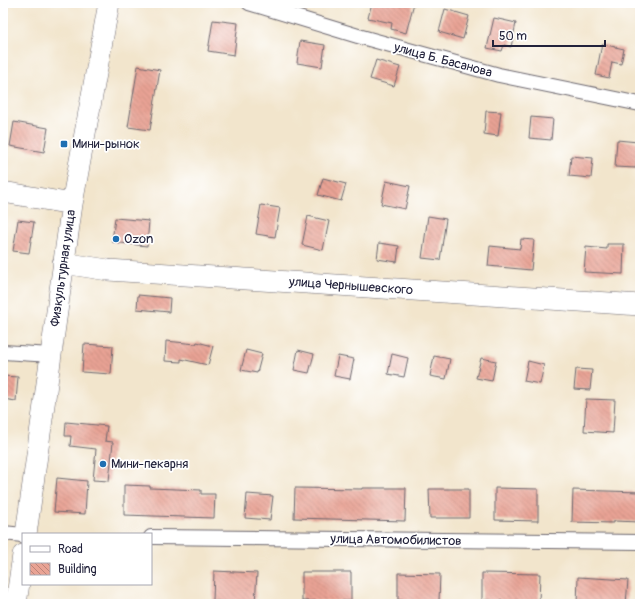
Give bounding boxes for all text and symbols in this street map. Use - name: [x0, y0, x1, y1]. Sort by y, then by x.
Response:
- scale bar: [493, 22, 605, 48]
- text: 50 m: [499, 29, 527, 44]
- street label: улица Б. Басанова: [391, 39, 494, 81]
- place label: Мини-рынок: [72, 136, 140, 152]
- marker: Мини-рынок: [59, 139, 69, 149]
- street label: Физкультурная улица: [47, 209, 79, 327]
- place label: Ozon: [124, 231, 153, 247]
- marker: Ozon: [111, 234, 121, 244]
- street label: улица Чернышевского: [288, 274, 413, 298]
- place label: Мини-пекарня: [111, 456, 188, 472]
- marker: Мини-пекарня: [98, 459, 108, 469]
- street label: улица Автомобилистов: [329, 531, 462, 549]
- legend: [22, 533, 152, 585]
- text: Road: [58, 542, 83, 557]
- text: Building: [58, 562, 97, 577]

